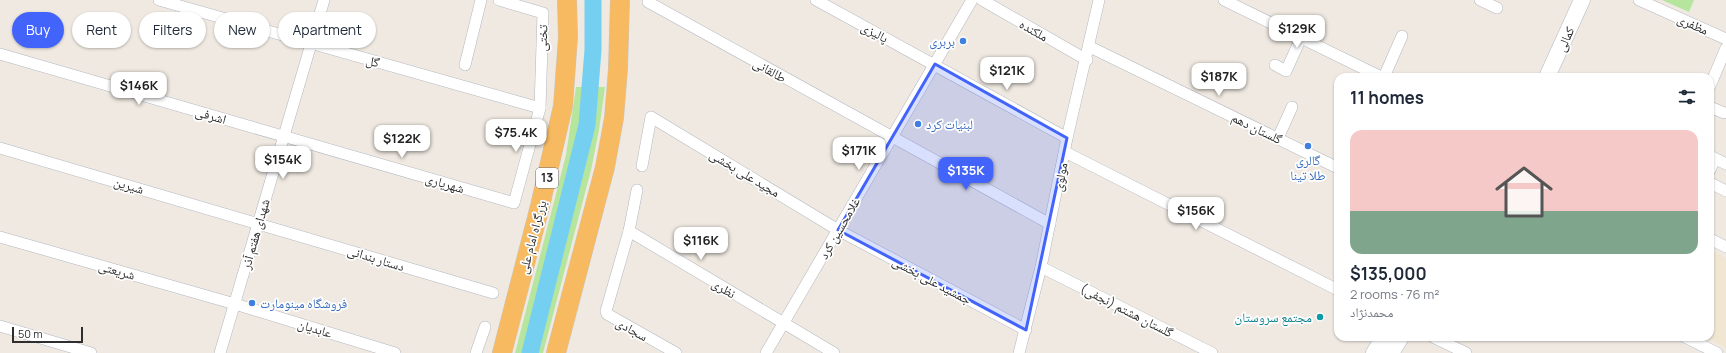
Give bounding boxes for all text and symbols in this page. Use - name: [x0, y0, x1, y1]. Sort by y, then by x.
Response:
- street label: مظفری: [1675, 9, 1712, 39]
- chip: Buy: [12, 12, 64, 48]
- chip: Rent: [72, 12, 131, 48]
- chip: Filters: [139, 12, 206, 48]
- chip: New: [214, 12, 270, 48]
- chip: Apartment: [278, 12, 376, 48]
- street label: ملکنده: [1016, 15, 1052, 45]
- pin: $129K: [1269, 15, 1325, 49]
- street label: پالیزی: [858, 17, 892, 47]
- text: $129K: [1278, 19, 1316, 37]
- street label: کمالی: [1552, 23, 1579, 54]
- street label: تختی: [533, 24, 551, 52]
- place label: بربری: [929, 32, 955, 50]
- marker: بربری: [958, 36, 968, 46]
- street label: گل: [364, 51, 382, 72]
- street label: طالقانی: [750, 54, 790, 86]
- pin: $121K: [979, 57, 1035, 91]
- text: $121K: [989, 61, 1025, 79]
- pin: $187K: [1191, 63, 1247, 97]
- text: $187K: [1200, 67, 1238, 85]
- pin: $146K: [111, 72, 167, 106]
- text: $146K: [120, 76, 158, 94]
- text: 11 homes: [1350, 86, 1424, 109]
- icon: filters: [1676, 86, 1698, 108]
- street label: اشرفی: [193, 102, 229, 128]
- street label: گلستان دهم: [1229, 108, 1286, 148]
- place label: لبنیات کرد: [926, 115, 973, 133]
- pin: $75.4K: [483, 119, 549, 153]
- marker: لبنیات کرد: [913, 119, 923, 129]
- text: $75.4K: [495, 123, 538, 141]
- pin: $122K: [374, 125, 430, 159]
- text: $122K: [383, 129, 421, 147]
- pin: $171K: [831, 137, 887, 171]
- text: $171K: [842, 141, 876, 159]
- marker: گالری طلا تینا: [1303, 141, 1313, 151]
- street label: مجید علی بخشی: [706, 145, 784, 201]
- pin: $154K: [255, 146, 311, 180]
- text: $154K: [264, 150, 302, 168]
- place label: گالری طلا تینا: [1290, 151, 1326, 184]
- icon: home: [1488, 156, 1560, 228]
- pin: $135K: [938, 157, 994, 191]
- text: $135K: [947, 161, 985, 179]
- street label: مولوی: [1048, 161, 1072, 193]
- road number: 13: [536, 168, 558, 188]
- street label: شهریاری: [424, 169, 466, 197]
- street label: شیرین: [112, 172, 146, 198]
- street label: غلامحسین کرد: [814, 193, 864, 262]
- street label: شهدای هفتم آذر: [236, 197, 274, 272]
- pin: $156K: [1168, 197, 1224, 231]
- street label: بزرگراه امام علی: [514, 198, 550, 276]
- text: $156K: [1177, 201, 1215, 219]
- pin: $116K: [673, 227, 729, 261]
- text: $116K: [683, 231, 719, 249]
- street label: دستار بندانی: [345, 241, 407, 275]
- street label: جمشید علی بخشی: [889, 252, 975, 308]
- street label: شریعتی: [97, 256, 137, 284]
- text: $135,000: [1350, 262, 1427, 285]
- street label: نظری: [709, 274, 739, 302]
- street label: گلستان هشتم (نجفی): [1077, 279, 1177, 341]
- text: 2 rooms · 76 m²: [1350, 285, 1439, 303]
- place label: فروشگاه مینومارت: [260, 294, 347, 312]
- marker: فروشگاه مینومارت: [247, 298, 257, 308]
- text: محمدنژاد: [1350, 303, 1393, 321]
- place label: مجتمع سروستان: [1235, 308, 1312, 327]
- marker: مجتمع سروستان: [1315, 312, 1325, 322]
- street label: سجادی: [613, 313, 651, 345]
- street label: عابدیان: [296, 314, 335, 342]
- scale bar: [12, 325, 83, 344]
- text: 50 m: [18, 326, 43, 341]

